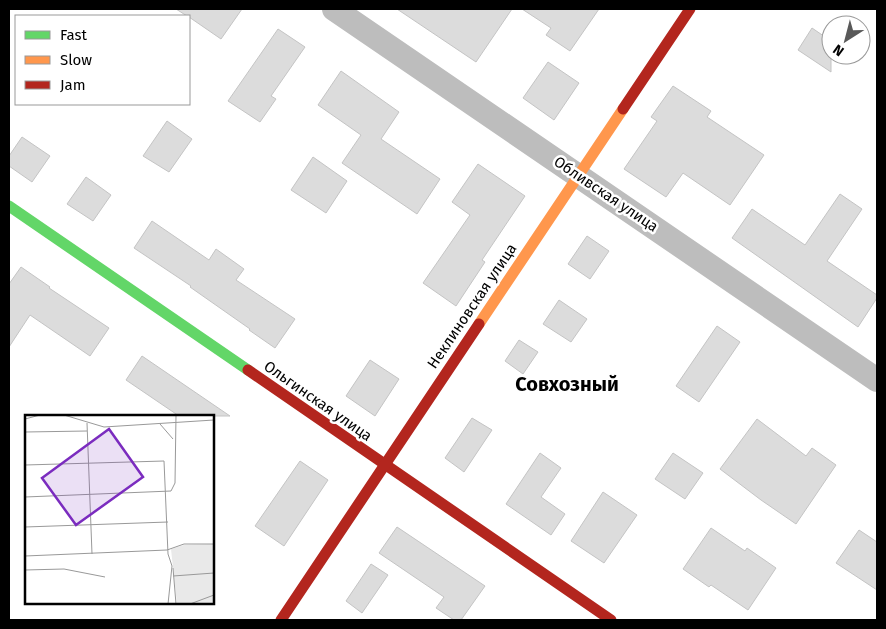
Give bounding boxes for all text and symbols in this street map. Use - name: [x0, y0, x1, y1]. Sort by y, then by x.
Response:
- legend: [15, 15, 190, 105]
- north arrow: [821, 15, 871, 65]
- text: Fast: [60, 26, 87, 44]
- text: N: [830, 41, 847, 60]
- text: Slow: [60, 51, 92, 69]
- text: Jam: [60, 76, 86, 94]
- street label: Обливская улица: [550, 152, 662, 236]
- street label: Неклиновская улица: [423, 240, 521, 372]
- street label: Ольгинская улица: [260, 357, 376, 445]
- district label: Совхозный: [515, 372, 619, 396]
- inset map: [25, 415, 214, 604]

